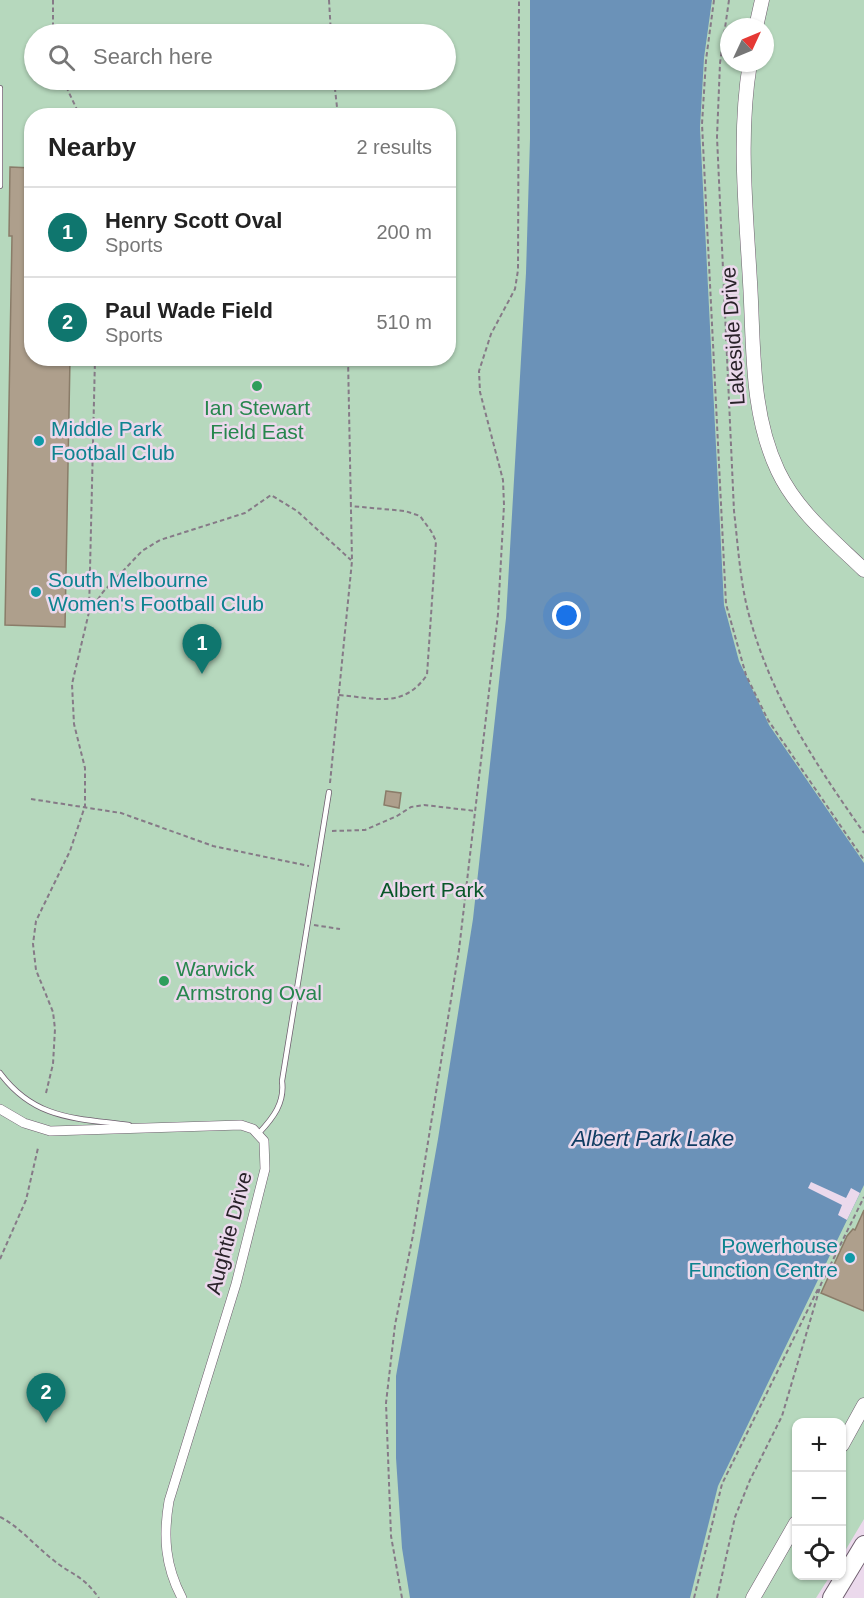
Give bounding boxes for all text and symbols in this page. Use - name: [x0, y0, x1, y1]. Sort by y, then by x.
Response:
- north arrow: [720, 18, 774, 72]
- search box: [24, 24, 456, 90]
- icon: search: [45, 41, 78, 74]
- text: Search here: [93, 44, 213, 69]
- text: Nearby: [48, 132, 136, 162]
- text: 2 results: [356, 136, 432, 158]
- text: Henry Scott Oval: [105, 208, 282, 233]
- text: 1: [62, 221, 73, 243]
- text: 200 m: [376, 221, 432, 243]
- text: Sports: [105, 234, 163, 256]
- street label: Lakeside Drive: [716, 266, 749, 406]
- text: Paul Wade Field: [105, 298, 273, 323]
- text: 2: [62, 311, 73, 333]
- text: 510 m: [376, 311, 432, 333]
- text: Sports: [105, 324, 163, 346]
- marker: Ian Stewart Field East: [250, 379, 264, 393]
- place label: Ian Stewart Field East: [204, 396, 310, 443]
- place label: Middle Park Football Club: [51, 417, 175, 464]
- marker: Middle Park Football Club: [32, 434, 46, 448]
- place label: South Melbourne Women's Football Club: [48, 568, 264, 615]
- marker: South Melbourne Women's Football Club: [29, 585, 43, 599]
- your location: [552, 601, 581, 630]
- pin: 1: [182, 624, 222, 674]
- park label: Albert Park: [380, 878, 484, 901]
- place label: Warwick Armstrong Oval: [176, 957, 322, 1004]
- marker: Warwick Armstrong Oval: [157, 974, 171, 988]
- water label: Albert Park Lake: [570, 1126, 734, 1151]
- street label: Aughtie Drive: [201, 1169, 256, 1297]
- place label: Powerhouse Function Centre: [689, 1234, 838, 1281]
- marker: Powerhouse Function Centre: [843, 1251, 857, 1265]
- pin: 2: [26, 1374, 66, 1423]
- map controls: [792, 1418, 846, 1580]
- button: +: [792, 1418, 846, 1472]
- button: −: [792, 1472, 846, 1526]
- button: locate: [792, 1526, 846, 1580]

